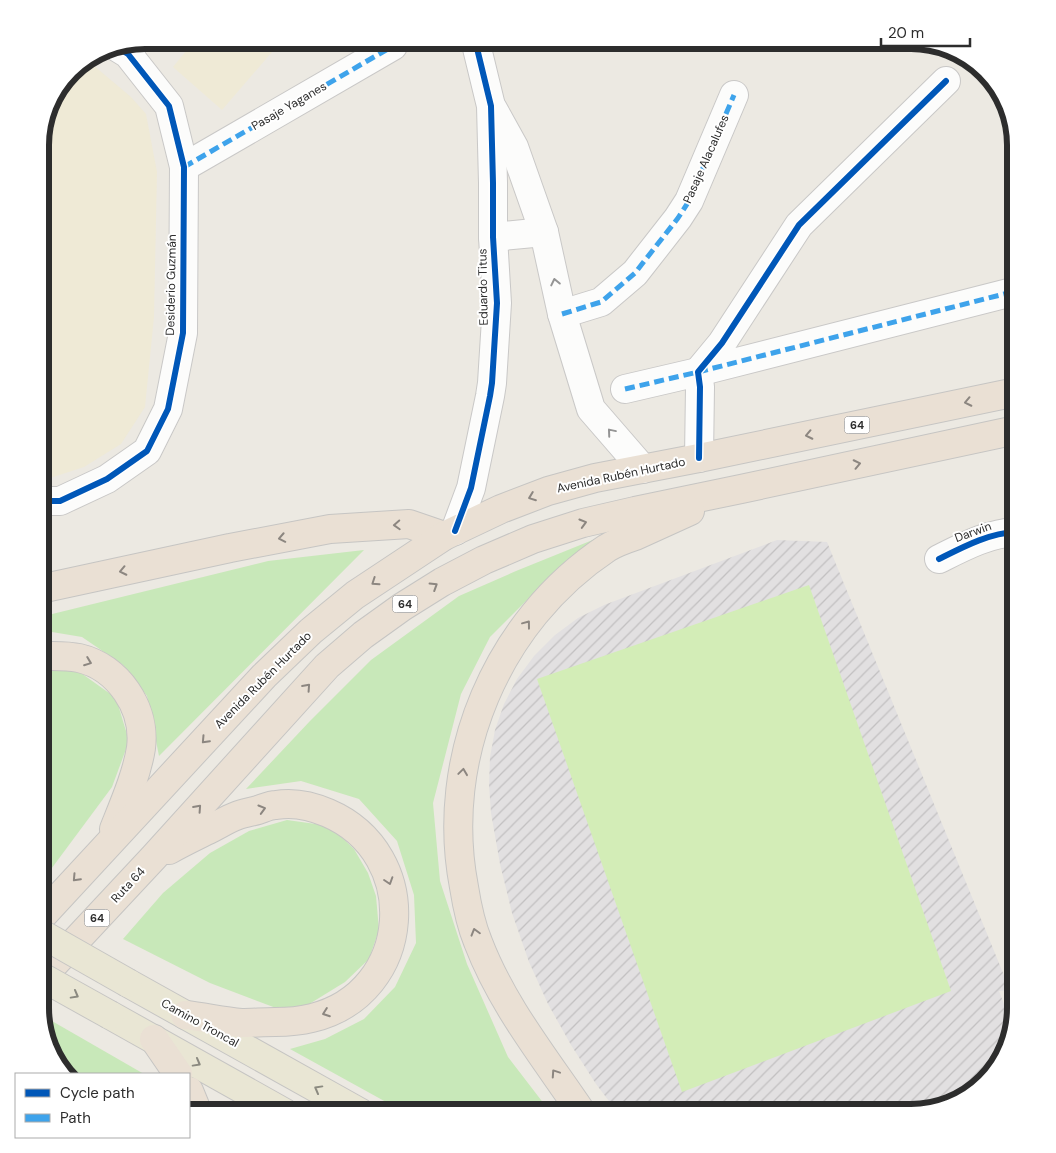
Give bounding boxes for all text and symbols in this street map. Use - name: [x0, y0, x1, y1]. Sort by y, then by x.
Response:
- scale bar: [881, 15, 970, 47]
- text: 20 m: [888, 23, 924, 43]
- street label: Pasaje Yaganes: [249, 78, 329, 134]
- street label: Pasaje Alacalufes: [679, 112, 733, 206]
- street label: Desiderio Guzmán: [162, 234, 180, 336]
- street label: Eduardo Titus: [474, 248, 492, 326]
- one-way arrow: [550, 278, 560, 287]
- one-way arrow: [964, 396, 973, 407]
- road number: 64: [844, 416, 870, 434]
- one-way arrow: [608, 429, 617, 438]
- one-way arrow: [805, 430, 814, 440]
- street label: Avenida Rubén Hurtado: [555, 454, 687, 496]
- one-way arrow: [853, 459, 862, 470]
- one-way arrow: [528, 491, 537, 501]
- street label: Darwin: [952, 518, 994, 546]
- one-way arrow: [393, 519, 401, 530]
- one-way arrow: [578, 519, 586, 529]
- one-way arrow: [278, 532, 287, 543]
- one-way arrow: [119, 565, 127, 576]
- one-way arrow: [371, 576, 380, 585]
- one-way arrow: [428, 583, 437, 593]
- road number: 64: [392, 596, 418, 612]
- one-way arrow: [521, 621, 529, 630]
- street label: Avenida Rubén Hurtado: [211, 628, 315, 732]
- one-way arrow: [83, 655, 92, 666]
- one-way arrow: [301, 684, 310, 693]
- one-way arrow: [202, 734, 211, 743]
- one-way arrow: [457, 767, 468, 775]
- one-way arrow: [257, 804, 265, 814]
- one-way arrow: [192, 805, 201, 814]
- street label: Ruta 64: [107, 864, 149, 906]
- one-way arrow: [73, 872, 82, 881]
- one-way arrow: [383, 876, 393, 884]
- road number: 64: [84, 910, 110, 926]
- one-way arrow: [470, 929, 480, 937]
- one-way arrow: [70, 989, 79, 999]
- street label: Camino Troncal: [158, 995, 242, 1051]
- one-way arrow: [322, 1007, 331, 1017]
- one-way arrow: [191, 1057, 200, 1067]
- one-way arrow: [552, 1069, 561, 1079]
- legend: [15, 1073, 190, 1138]
- text: Cycle path: [60, 1083, 135, 1103]
- one-way arrow: [315, 1086, 324, 1096]
- text: Path: [60, 1108, 91, 1128]

